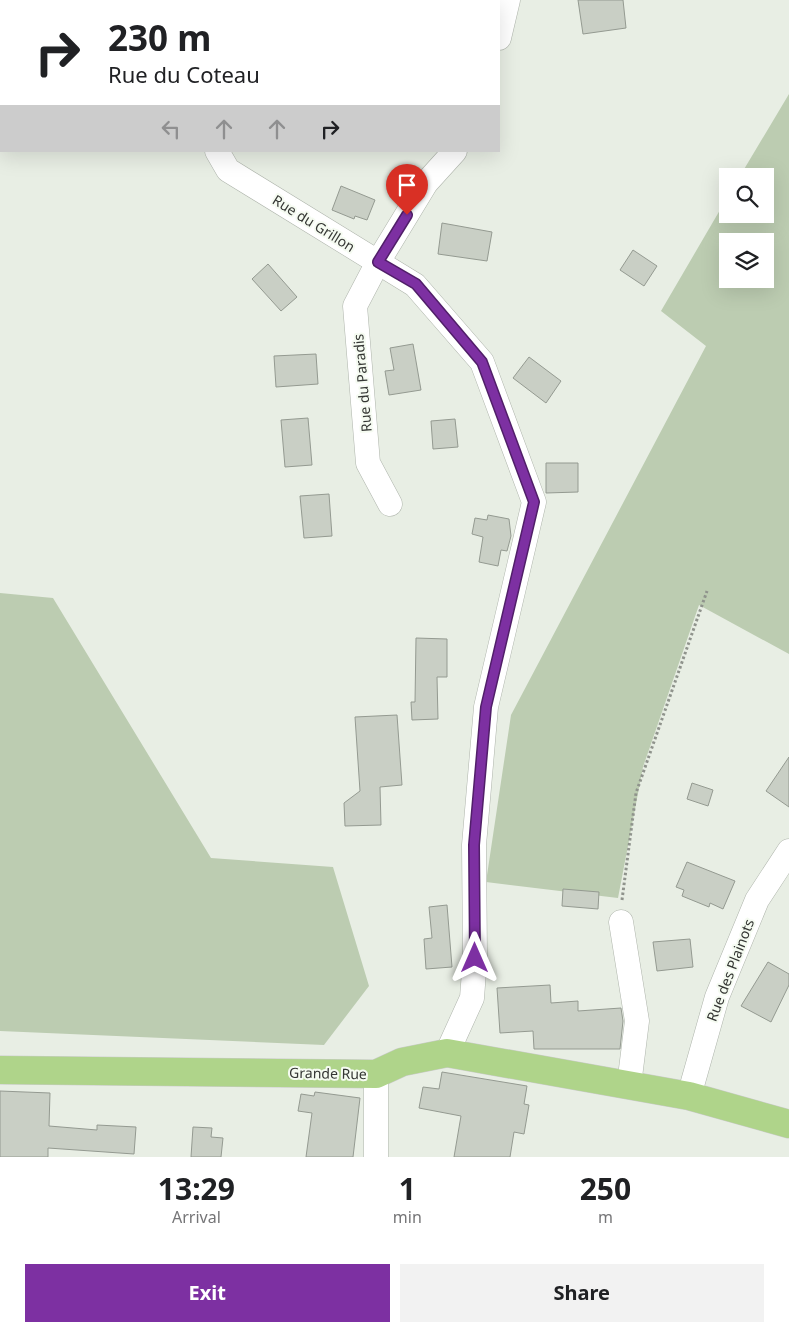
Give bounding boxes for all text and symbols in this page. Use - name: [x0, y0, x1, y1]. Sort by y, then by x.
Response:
- text: 230 m: [108, 14, 211, 61]
- icon: right: [25, 20, 90, 85]
- text: Rue du Coteau: [108, 59, 260, 89]
- icon: left: [157, 115, 185, 143]
- icon: ahead: [210, 115, 238, 143]
- icon: ahead: [263, 115, 291, 143]
- icon: right: [316, 115, 344, 143]
- pin: [386, 164, 428, 215]
- map controls: [719, 168, 774, 288]
- button: search: [719, 168, 774, 223]
- icon: arrive: [393, 171, 421, 199]
- street label: Rue du Grillon: [269, 190, 359, 256]
- button: layers: [719, 233, 774, 288]
- street label: Rue du Paradis: [348, 333, 376, 433]
- street label: Rue des Plainots: [702, 916, 758, 1024]
- position arrow: [448, 931, 500, 983]
- street label: Grande Rue: [289, 1063, 367, 1083]
- text: 13:29: [158, 1168, 235, 1209]
- text: 1: [399, 1168, 416, 1209]
- text: 250: [580, 1168, 631, 1209]
- text: Arrival: [172, 1206, 221, 1228]
- text: min: [393, 1206, 422, 1228]
- text: m: [598, 1206, 613, 1228]
- button: Exit: [25, 1264, 390, 1322]
- button: Share: [400, 1264, 764, 1322]

